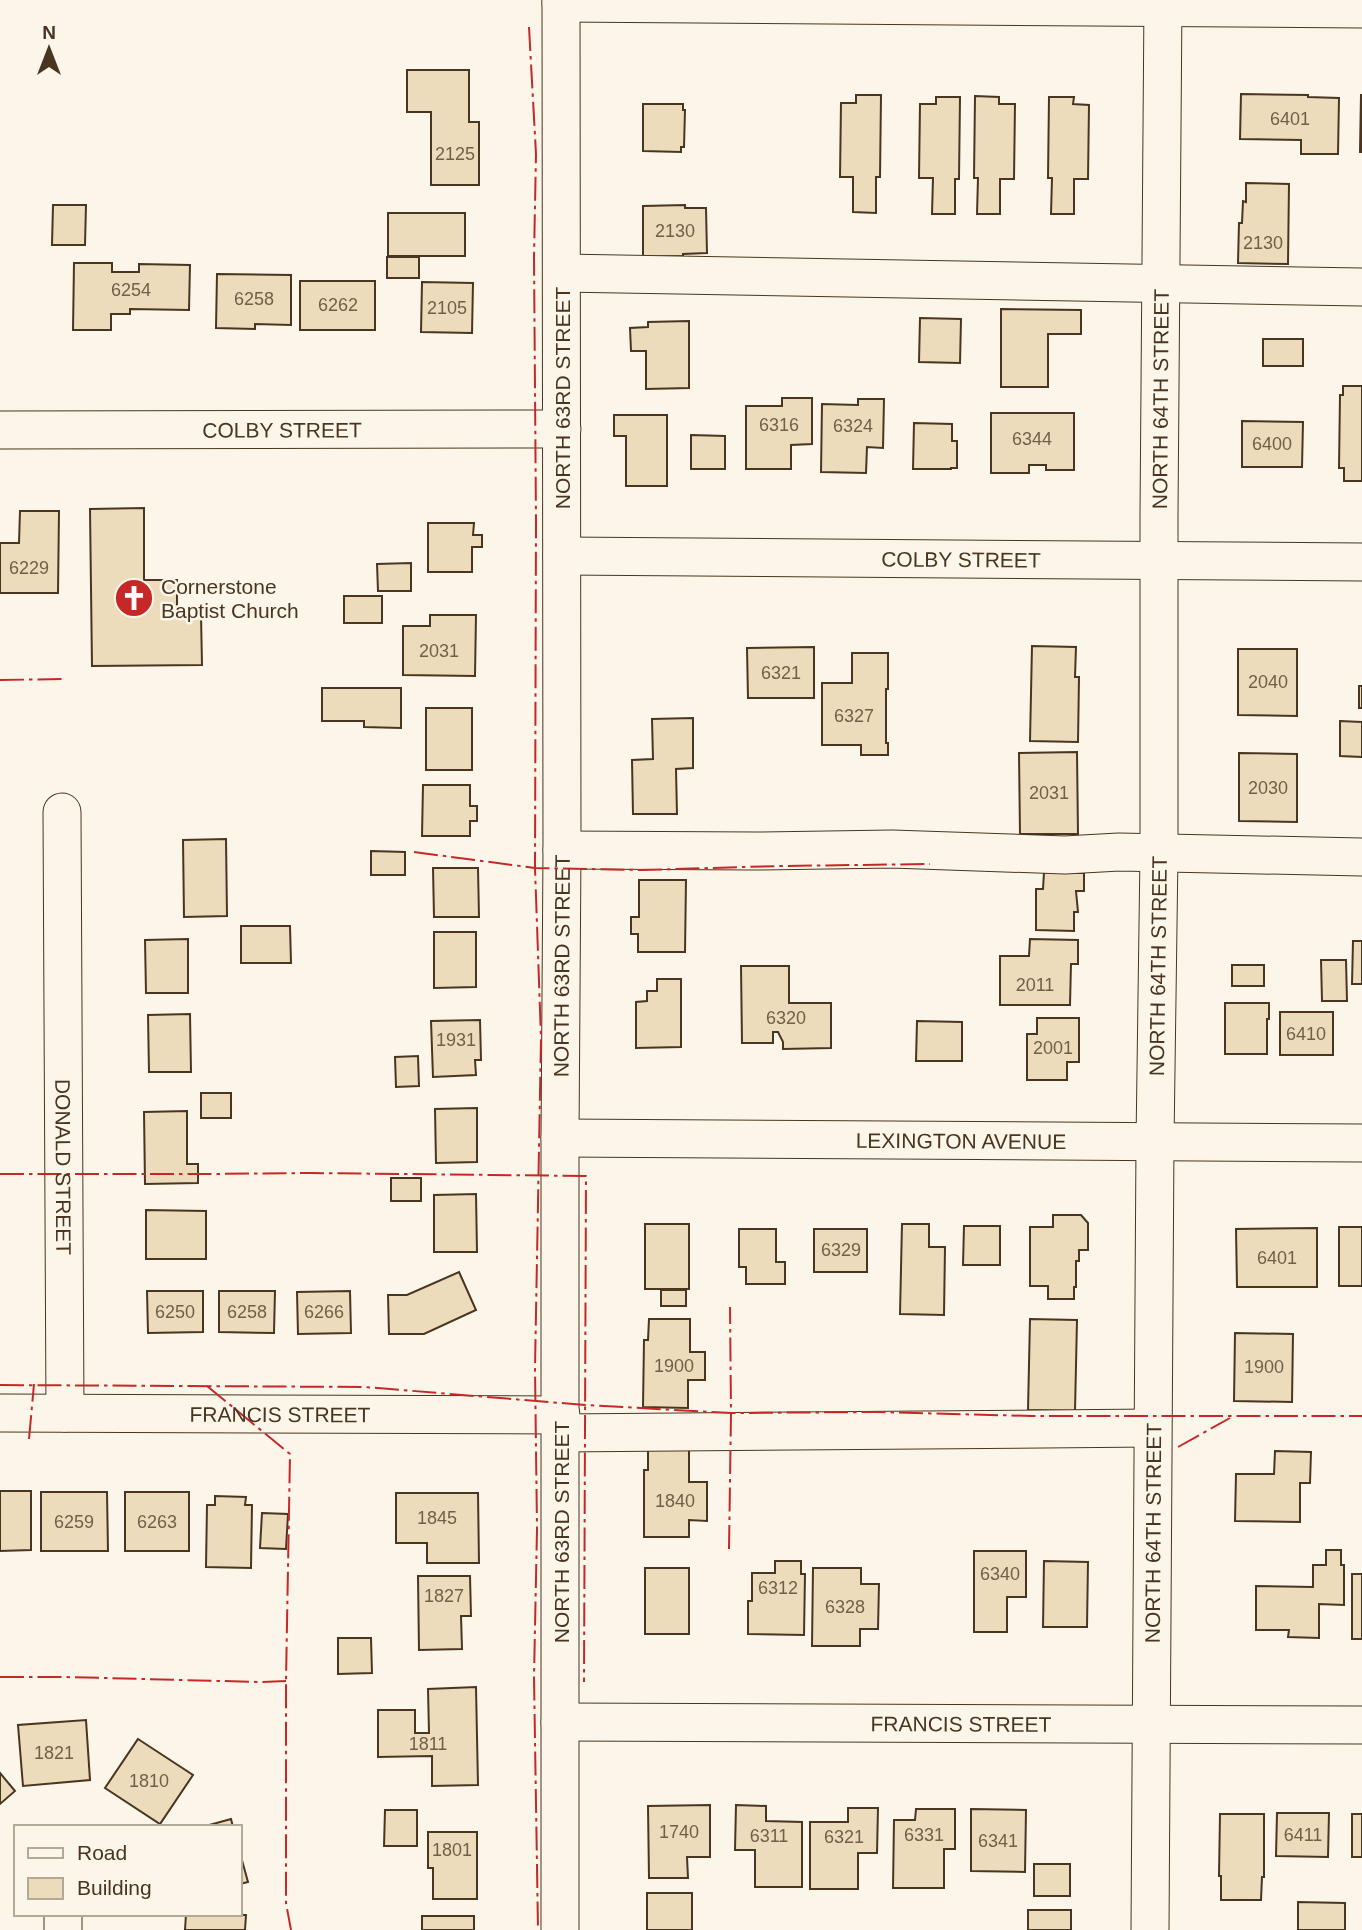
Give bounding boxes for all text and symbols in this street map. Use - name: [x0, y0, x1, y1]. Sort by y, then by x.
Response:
- north arrow: [14, 14, 84, 84]
- text: N: [42, 22, 56, 43]
- house number: 6401: [1270, 109, 1310, 129]
- house number: 2125: [435, 144, 475, 164]
- house number: 2130: [655, 221, 695, 241]
- house number: 2130: [1243, 233, 1283, 253]
- house number: 6254: [111, 280, 151, 300]
- street label: NORTH 63RD STREET: [551, 287, 574, 509]
- house number: 6258: [234, 289, 274, 309]
- street label: NORTH 64TH STREET: [1148, 289, 1172, 509]
- house number: 6262: [318, 295, 358, 315]
- house number: 2105: [427, 298, 467, 318]
- house number: 6316: [759, 415, 799, 435]
- house number: 6324: [833, 416, 873, 436]
- street label: COLBY STREET: [202, 418, 362, 441]
- house number: 6344: [1012, 429, 1052, 449]
- house number: 6400: [1252, 434, 1292, 454]
- street label: COLBY STREET: [881, 547, 1041, 571]
- house number: 6229: [9, 558, 49, 578]
- place label: Cornerstone Baptist Church: [161, 575, 299, 622]
- church icon: Cornerstone Baptist Church: [113, 577, 155, 619]
- house number: 2031: [419, 641, 459, 661]
- house number: 6321: [761, 663, 801, 683]
- house number: 2040: [1248, 672, 1288, 692]
- house number: 6327: [834, 706, 874, 726]
- house number: 2030: [1248, 778, 1288, 798]
- house number: 2031: [1029, 783, 1069, 803]
- street label: NORTH 63RD STREET: [549, 854, 573, 1077]
- street label: NORTH 64TH STREET: [1144, 856, 1170, 1076]
- house number: 2011: [1016, 975, 1054, 995]
- house number: 6320: [766, 1008, 806, 1028]
- house number: 6410: [1286, 1024, 1326, 1044]
- house number: 1931: [436, 1030, 476, 1050]
- house number: 2001: [1033, 1038, 1073, 1058]
- street label: DONALD STREET: [52, 1079, 76, 1255]
- street label: LEXINGTON AVENUE: [856, 1128, 1066, 1153]
- house number: 6329: [821, 1240, 861, 1260]
- house number: 6401: [1257, 1248, 1297, 1268]
- house number: 6250: [155, 1302, 195, 1322]
- house number: 6258: [227, 1302, 267, 1322]
- house number: 6266: [304, 1302, 344, 1322]
- house number: 1900: [654, 1356, 694, 1376]
- house number: 1900: [1244, 1357, 1284, 1377]
- street label: FRANCIS STREET: [189, 1402, 371, 1426]
- street label: NORTH 63RD STREET: [550, 1421, 573, 1643]
- street label: NORTH 64TH STREET: [1140, 1423, 1165, 1643]
- house number: 1840: [655, 1491, 695, 1511]
- house number: 1845: [417, 1508, 457, 1528]
- house number: 6259: [54, 1512, 94, 1532]
- house number: 6263: [137, 1512, 177, 1532]
- house number: 6340: [980, 1564, 1020, 1584]
- house number: 6312: [758, 1578, 798, 1598]
- house number: 1827: [424, 1586, 464, 1606]
- house number: 6328: [825, 1597, 865, 1617]
- street label: FRANCIS STREET: [870, 1712, 1052, 1735]
- house number: 1811: [409, 1734, 447, 1754]
- house number: 1821: [34, 1743, 74, 1763]
- house number: 1810: [129, 1771, 169, 1791]
- house number: 1740: [659, 1822, 699, 1842]
- legend: [14, 1825, 242, 1916]
- house number: 6331: [904, 1825, 944, 1845]
- house number: 6411: [1284, 1825, 1322, 1845]
- house number: 6311: [750, 1826, 788, 1846]
- house number: 6321: [824, 1827, 864, 1847]
- house number: 6341: [978, 1831, 1018, 1851]
- house number: 1801: [432, 1840, 472, 1860]
- text: Road: [77, 1841, 127, 1864]
- text: Building: [77, 1876, 152, 1899]

